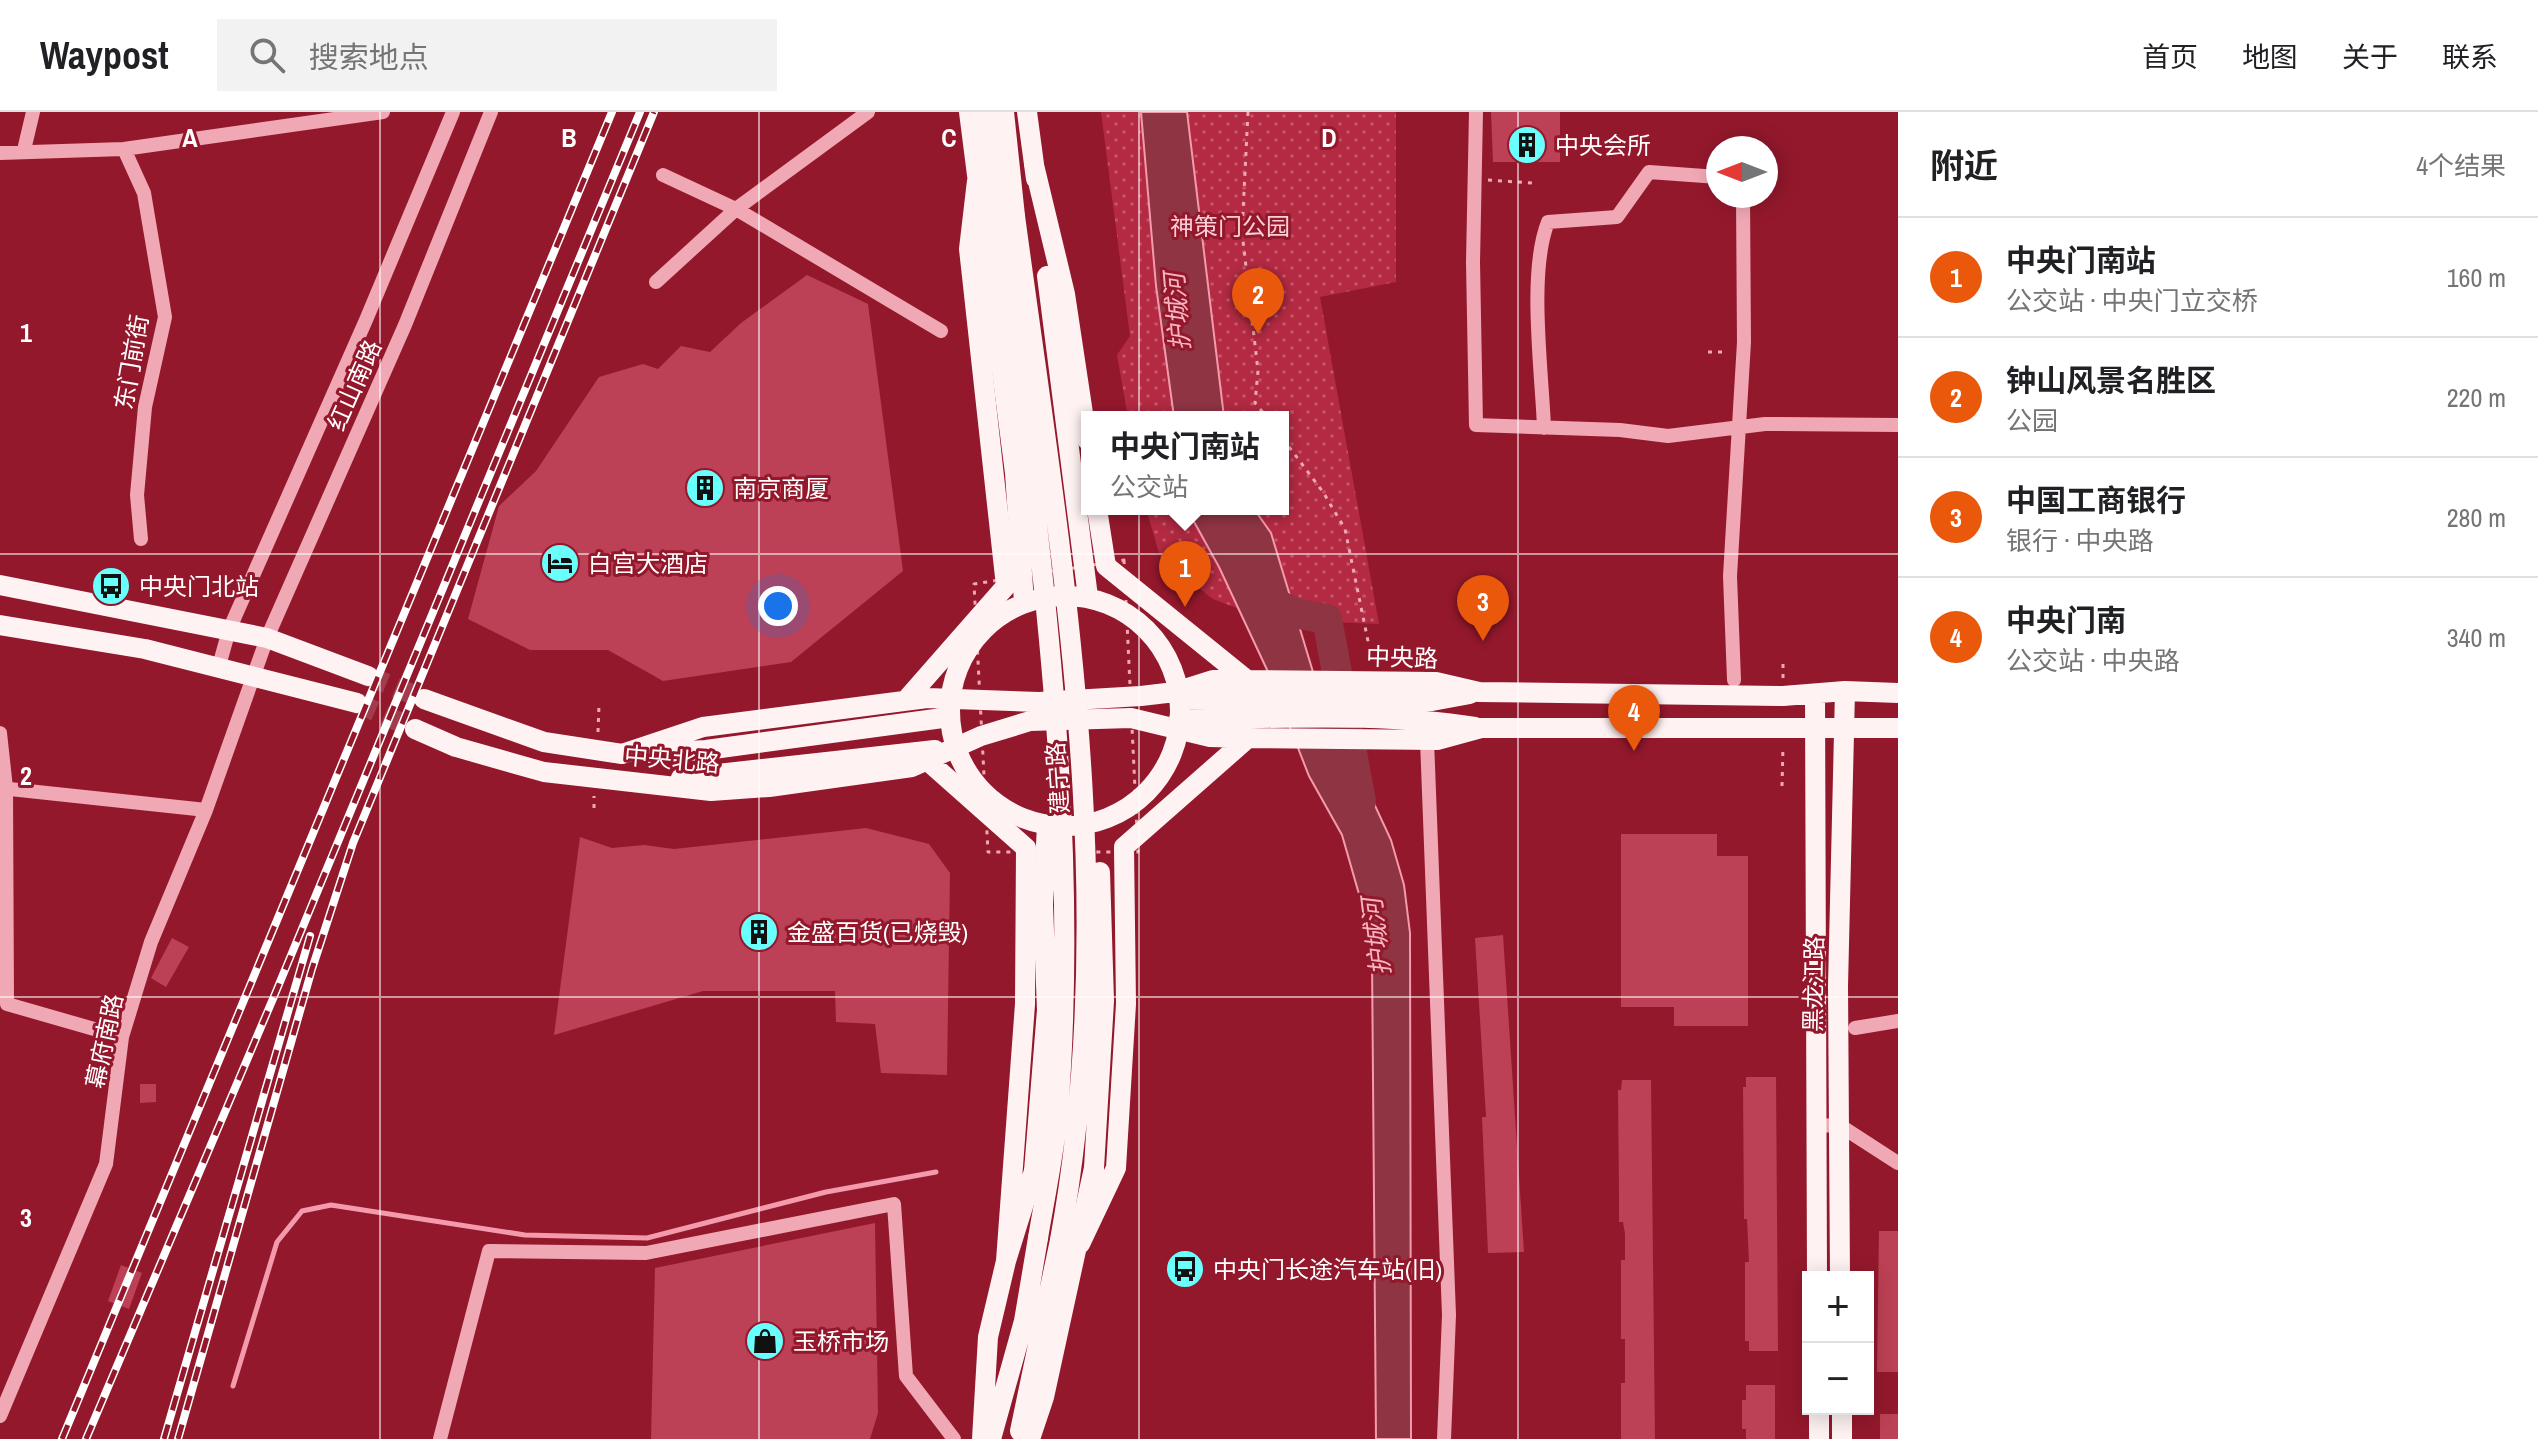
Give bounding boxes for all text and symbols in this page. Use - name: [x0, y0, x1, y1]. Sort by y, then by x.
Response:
- search box: [217, 19, 777, 91]
- text: Waypost: [40, 30, 169, 81]
- icon: search: [245, 33, 289, 77]
- text: 搜索地点: [309, 37, 429, 77]
- text: 首页: [2142, 38, 2198, 76]
- text: 地图: [2242, 38, 2298, 76]
- text: 关于: [2342, 38, 2398, 76]
- text: 联系: [2442, 38, 2498, 76]
- text: A: [182, 120, 198, 155]
- text: B: [561, 120, 577, 155]
- text: C: [941, 120, 957, 155]
- text: D: [1321, 120, 1337, 155]
- building icon: 中央会所: [1506, 124, 1548, 166]
- place label: 中央会所: [1555, 129, 1651, 161]
- north arrow: [1706, 136, 1778, 208]
- text: 附近: [1930, 143, 1998, 189]
- text: 4个结果: [2416, 148, 2506, 183]
- park label: 神策门公园: [1170, 210, 1290, 242]
- text: 中央门南站: [2006, 240, 2156, 280]
- text: 1: [1950, 260, 1962, 295]
- text: 160 m: [2447, 260, 2506, 295]
- water label: 护城河: [1156, 267, 1198, 352]
- pin: 2: [1232, 268, 1284, 334]
- text: 公交站 · 中央门立交桥: [2006, 283, 2258, 318]
- street label: 东门前街: [107, 312, 155, 412]
- text: 1: [20, 315, 32, 350]
- street label: 红山南路: [320, 335, 388, 435]
- text: 钟山风景名胜区: [2006, 360, 2216, 400]
- text: 2: [1950, 380, 1962, 415]
- text: 220 m: [2447, 380, 2506, 415]
- text: 公园: [2006, 403, 2058, 438]
- popup: [1081, 411, 1289, 515]
- text: 中央门南站: [1110, 426, 1260, 466]
- building icon: 南京商厦: [684, 467, 726, 509]
- text: 公交站: [1110, 469, 1188, 504]
- place label: 南京商厦: [733, 472, 829, 504]
- text: 中国工商银行: [2006, 480, 2186, 520]
- text: 3: [1950, 500, 1962, 535]
- text: 280 m: [2447, 500, 2506, 535]
- text: 银行 · 中央路: [2006, 523, 2154, 558]
- pin: 1: [1159, 541, 1211, 607]
- hotel icon: 白宫大酒店: [539, 542, 581, 584]
- place label: 白宫大酒店: [588, 547, 708, 579]
- bus stop icon: 中央门北站: [90, 565, 132, 607]
- place label: 中央门北站: [139, 570, 259, 602]
- pin: 3: [1457, 575, 1509, 641]
- your location: [758, 586, 798, 626]
- text: 中央门南: [2006, 600, 2126, 640]
- text: 4: [1950, 620, 1962, 655]
- text: 340 m: [2447, 620, 2506, 655]
- street label: 中央路: [1365, 640, 1439, 674]
- text: 公交站 · 中央路: [2006, 643, 2180, 678]
- pin: 4: [1608, 685, 1660, 751]
- street label: 中央北路: [623, 739, 721, 779]
- street label: 建宁路: [1039, 741, 1075, 815]
- text: 2: [20, 758, 32, 793]
- water label: 护城河: [1353, 891, 1398, 978]
- building icon: 金盛百货(已烧毁): [738, 911, 780, 953]
- place label: 金盛百货(已烧毁): [787, 916, 968, 948]
- street label: 黑龙江路: [1796, 936, 1830, 1032]
- street label: 幕府南路: [78, 991, 130, 1091]
- text: 3: [20, 1200, 32, 1235]
- bus stop icon: 中央门长途汽车站(旧): [1164, 1248, 1206, 1290]
- place label: 中央门长途汽车站(旧): [1213, 1253, 1442, 1285]
- map controls: [1802, 1271, 1874, 1415]
- button: +: [1802, 1271, 1874, 1343]
- shop icon: 玉桥市场: [744, 1320, 786, 1362]
- place label: 玉桥市场: [793, 1325, 889, 1357]
- button: −: [1802, 1343, 1874, 1415]

